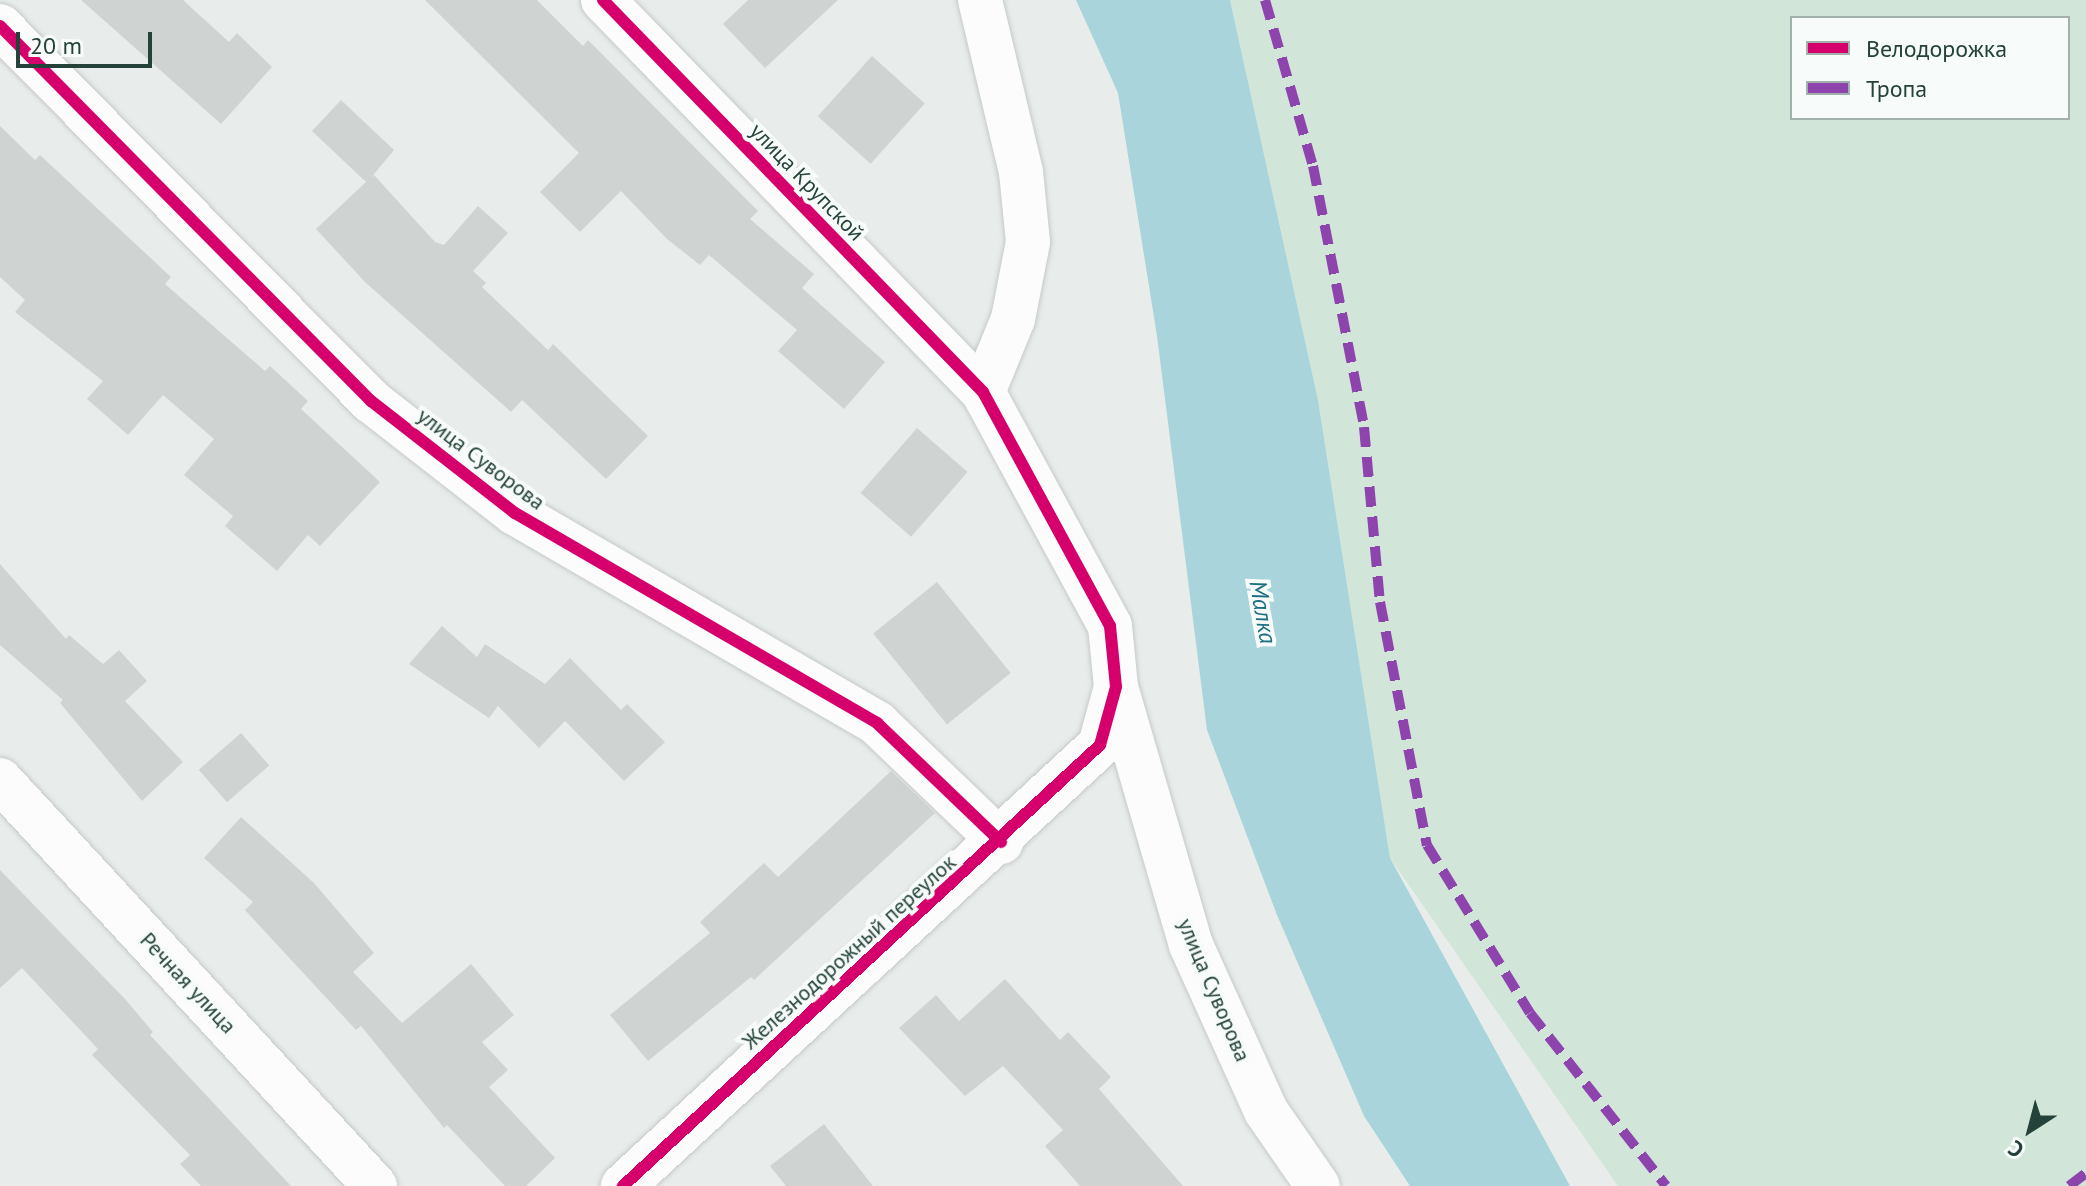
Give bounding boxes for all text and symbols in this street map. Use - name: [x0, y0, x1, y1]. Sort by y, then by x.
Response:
- scale bar: [20, 16, 156, 66]
- legend: [1790, 16, 2070, 120]
- text: 20 m: [30, 30, 82, 61]
- text: Велодорожка: [1866, 33, 2007, 64]
- text: Тропа: [1866, 73, 1927, 104]
- street label: улица Крупской: [744, 118, 870, 246]
- street label: улица Суворова: [412, 402, 550, 516]
- water label: Малка: [1243, 578, 1283, 646]
- street label: Железнодорожный переулок: [737, 849, 961, 1055]
- street label: улица Суворова: [1172, 914, 1256, 1066]
- street label: Речная улица: [135, 927, 241, 1039]
- north arrow: [1990, 1090, 2070, 1170]
- text: С: [2003, 1134, 2029, 1164]

